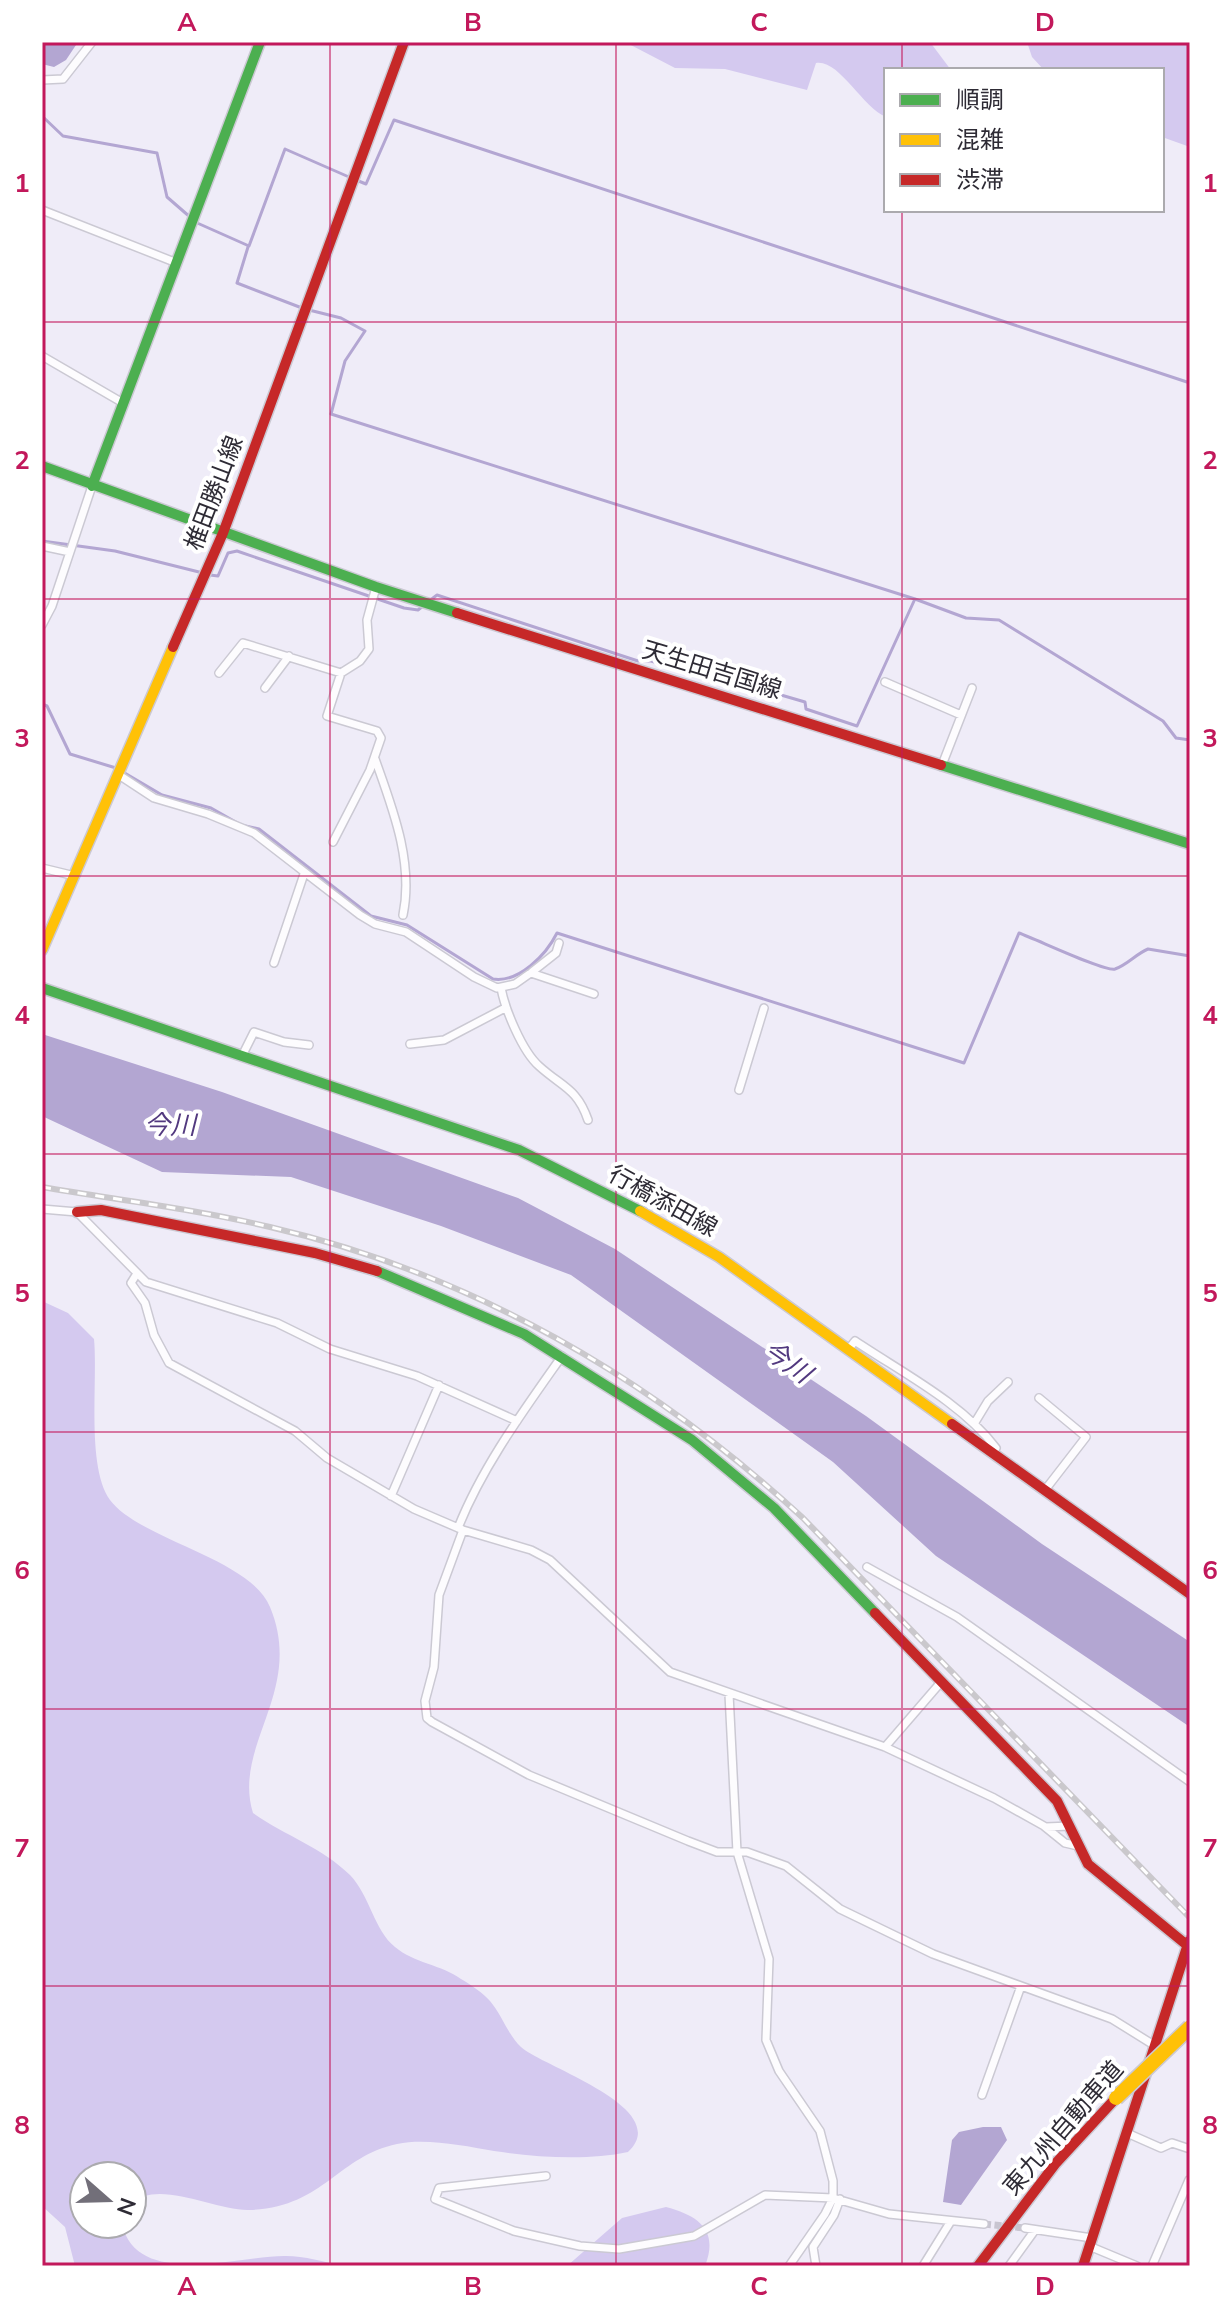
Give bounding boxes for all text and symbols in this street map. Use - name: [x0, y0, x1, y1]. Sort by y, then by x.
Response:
- text: A: [177, 5, 197, 40]
- text: B: [464, 5, 482, 40]
- text: C: [750, 5, 768, 40]
- text: D: [1035, 5, 1055, 40]
- legend: [884, 68, 1164, 212]
- text: 順調: [956, 84, 1004, 116]
- text: 混雑: [956, 124, 1004, 156]
- text: 渋滞: [956, 164, 1004, 196]
- text: 1: [14, 166, 30, 201]
- text: 1: [1202, 166, 1218, 201]
- street label: 椎田勝山線: [178, 431, 250, 555]
- text: 2: [14, 443, 30, 478]
- text: 2: [1202, 443, 1218, 478]
- street label: 天生田吉国線: [638, 634, 786, 706]
- text: 3: [14, 721, 30, 756]
- text: 3: [1202, 721, 1218, 756]
- text: 4: [14, 998, 30, 1033]
- text: 4: [1202, 998, 1218, 1033]
- water label: 今川: [144, 1108, 199, 1143]
- street label: 行橋添田線: [603, 1158, 723, 1244]
- text: 5: [14, 1276, 30, 1311]
- text: 5: [1202, 1276, 1218, 1311]
- water label: 今川: [756, 1333, 821, 1393]
- text: 6: [14, 1553, 30, 1588]
- text: 6: [1202, 1553, 1218, 1588]
- text: 7: [14, 1831, 30, 1866]
- text: 7: [1202, 1831, 1218, 1866]
- street label: 東九州自動車道: [996, 2054, 1130, 2202]
- text: 8: [14, 2108, 30, 2143]
- text: 8: [1202, 2108, 1218, 2143]
- north arrow: [68, 2160, 148, 2240]
- text: N: [109, 2194, 143, 2219]
- text: A: [177, 2269, 197, 2304]
- text: B: [464, 2269, 482, 2304]
- text: C: [750, 2269, 768, 2304]
- text: D: [1035, 2269, 1055, 2304]

